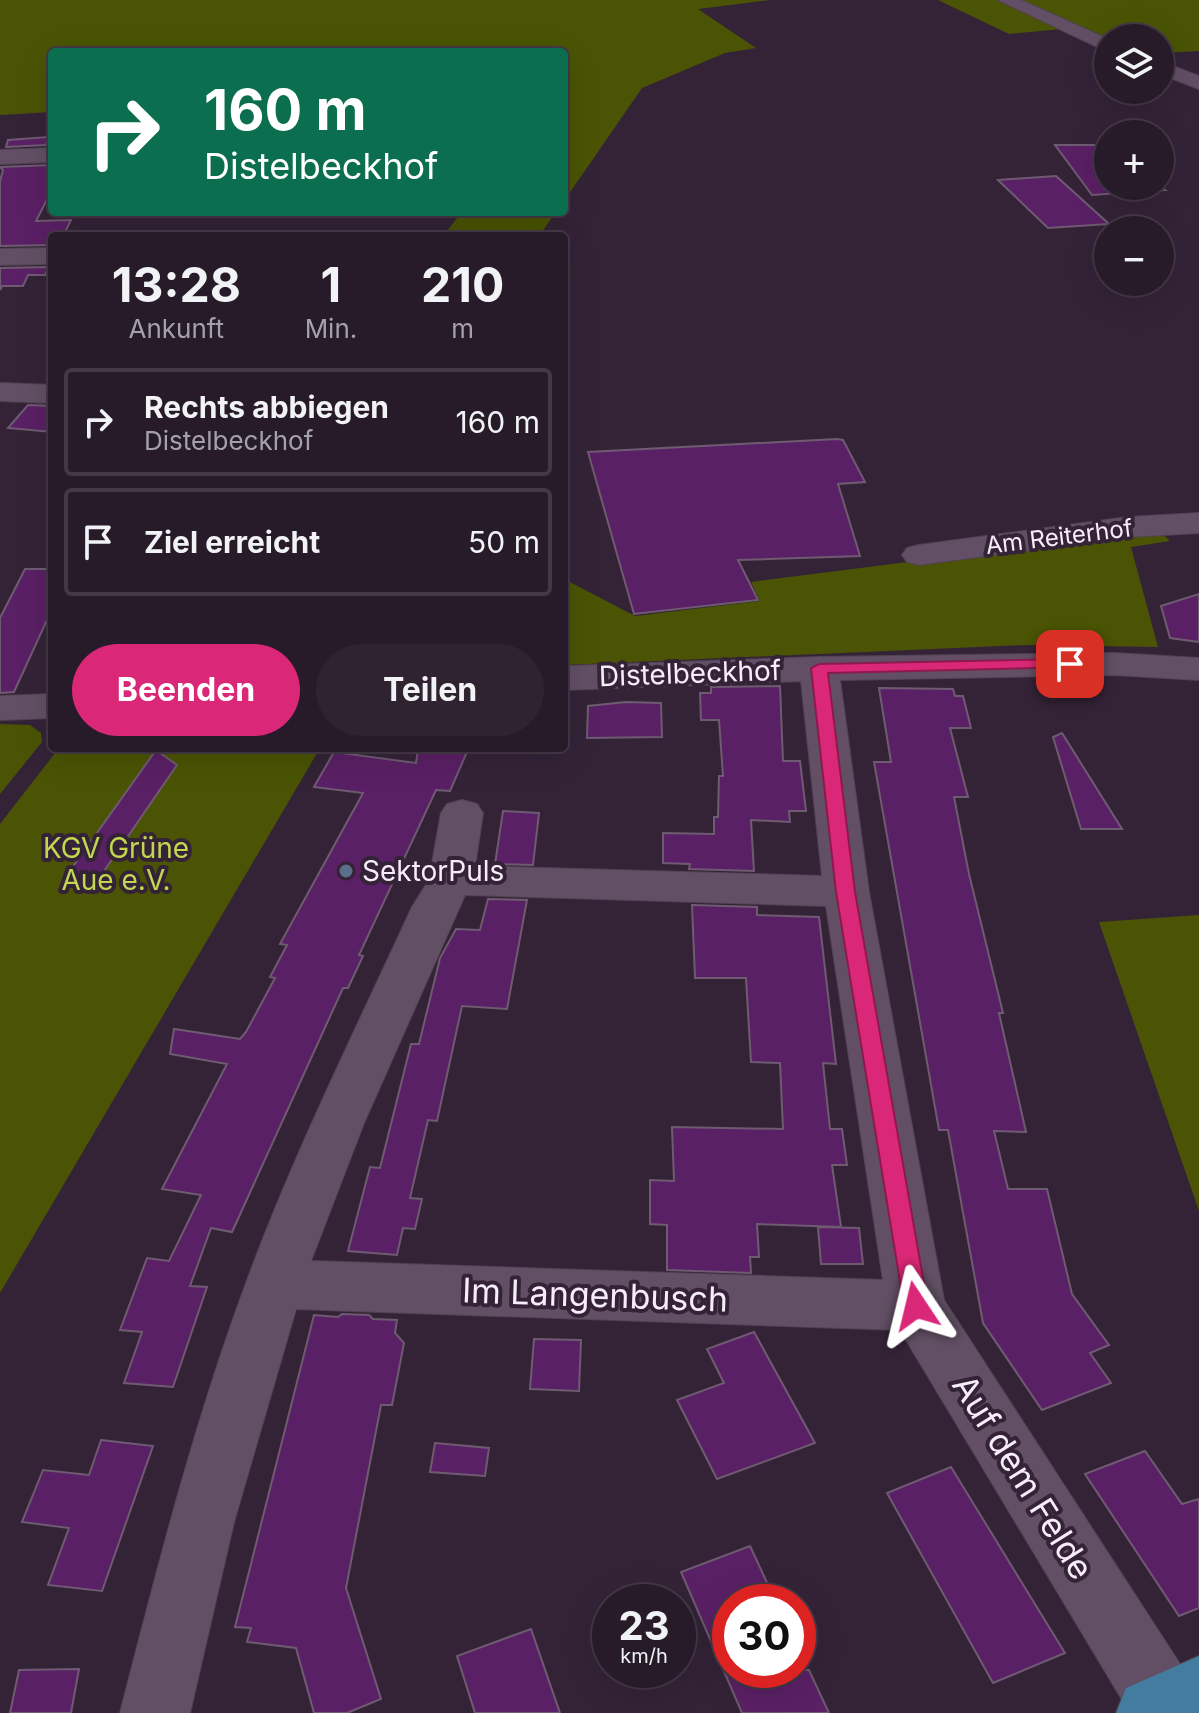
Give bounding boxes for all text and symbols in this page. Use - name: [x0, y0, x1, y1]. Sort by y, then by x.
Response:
- map controls: [1094, 24, 1174, 296]
- button: layers: [1094, 24, 1174, 104]
- text: 160 m: [204, 76, 367, 144]
- icon: right: [72, 80, 176, 184]
- button: +: [1094, 120, 1174, 200]
- text: Distelbeckhof: [204, 144, 438, 188]
- button: −: [1094, 216, 1174, 296]
- text: 13:28: [112, 255, 241, 314]
- text: 1: [321, 255, 341, 314]
- text: 210: [421, 255, 504, 314]
- text: Ankunft: [129, 313, 224, 344]
- text: Min.: [305, 313, 357, 344]
- text: m: [451, 313, 474, 344]
- text: Rechts abbiegen: [144, 389, 389, 425]
- icon: right: [76, 400, 120, 444]
- text: 160 m: [456, 404, 540, 440]
- text: Distelbeckhof: [144, 425, 313, 456]
- street label: Am Reiterhof: [984, 513, 1134, 560]
- icon: arrive: [76, 520, 120, 564]
- text: Ziel erreicht: [144, 524, 320, 560]
- text: 50 m: [468, 524, 540, 560]
- pin: [1036, 630, 1104, 698]
- icon: arrive: [1048, 642, 1092, 686]
- button: Beenden: [72, 644, 300, 736]
- button: Teilen: [316, 644, 544, 736]
- street label: Distelbeckhof: [598, 653, 782, 693]
- park label: KGV Grüne Aue e.V.: [43, 831, 189, 897]
- place label: SektorPuls: [362, 854, 504, 888]
- marker: SektorPuls: [337, 862, 355, 880]
- position arrow: [874, 1264, 958, 1348]
- street label: Im Langenbusch: [461, 1269, 729, 1320]
- street label: Auf dem Felde: [944, 1367, 1103, 1586]
- speed limit sign: 30: [712, 1584, 816, 1688]
- text: 23: [618, 1601, 670, 1650]
- text: km/h: [620, 1644, 668, 1668]

